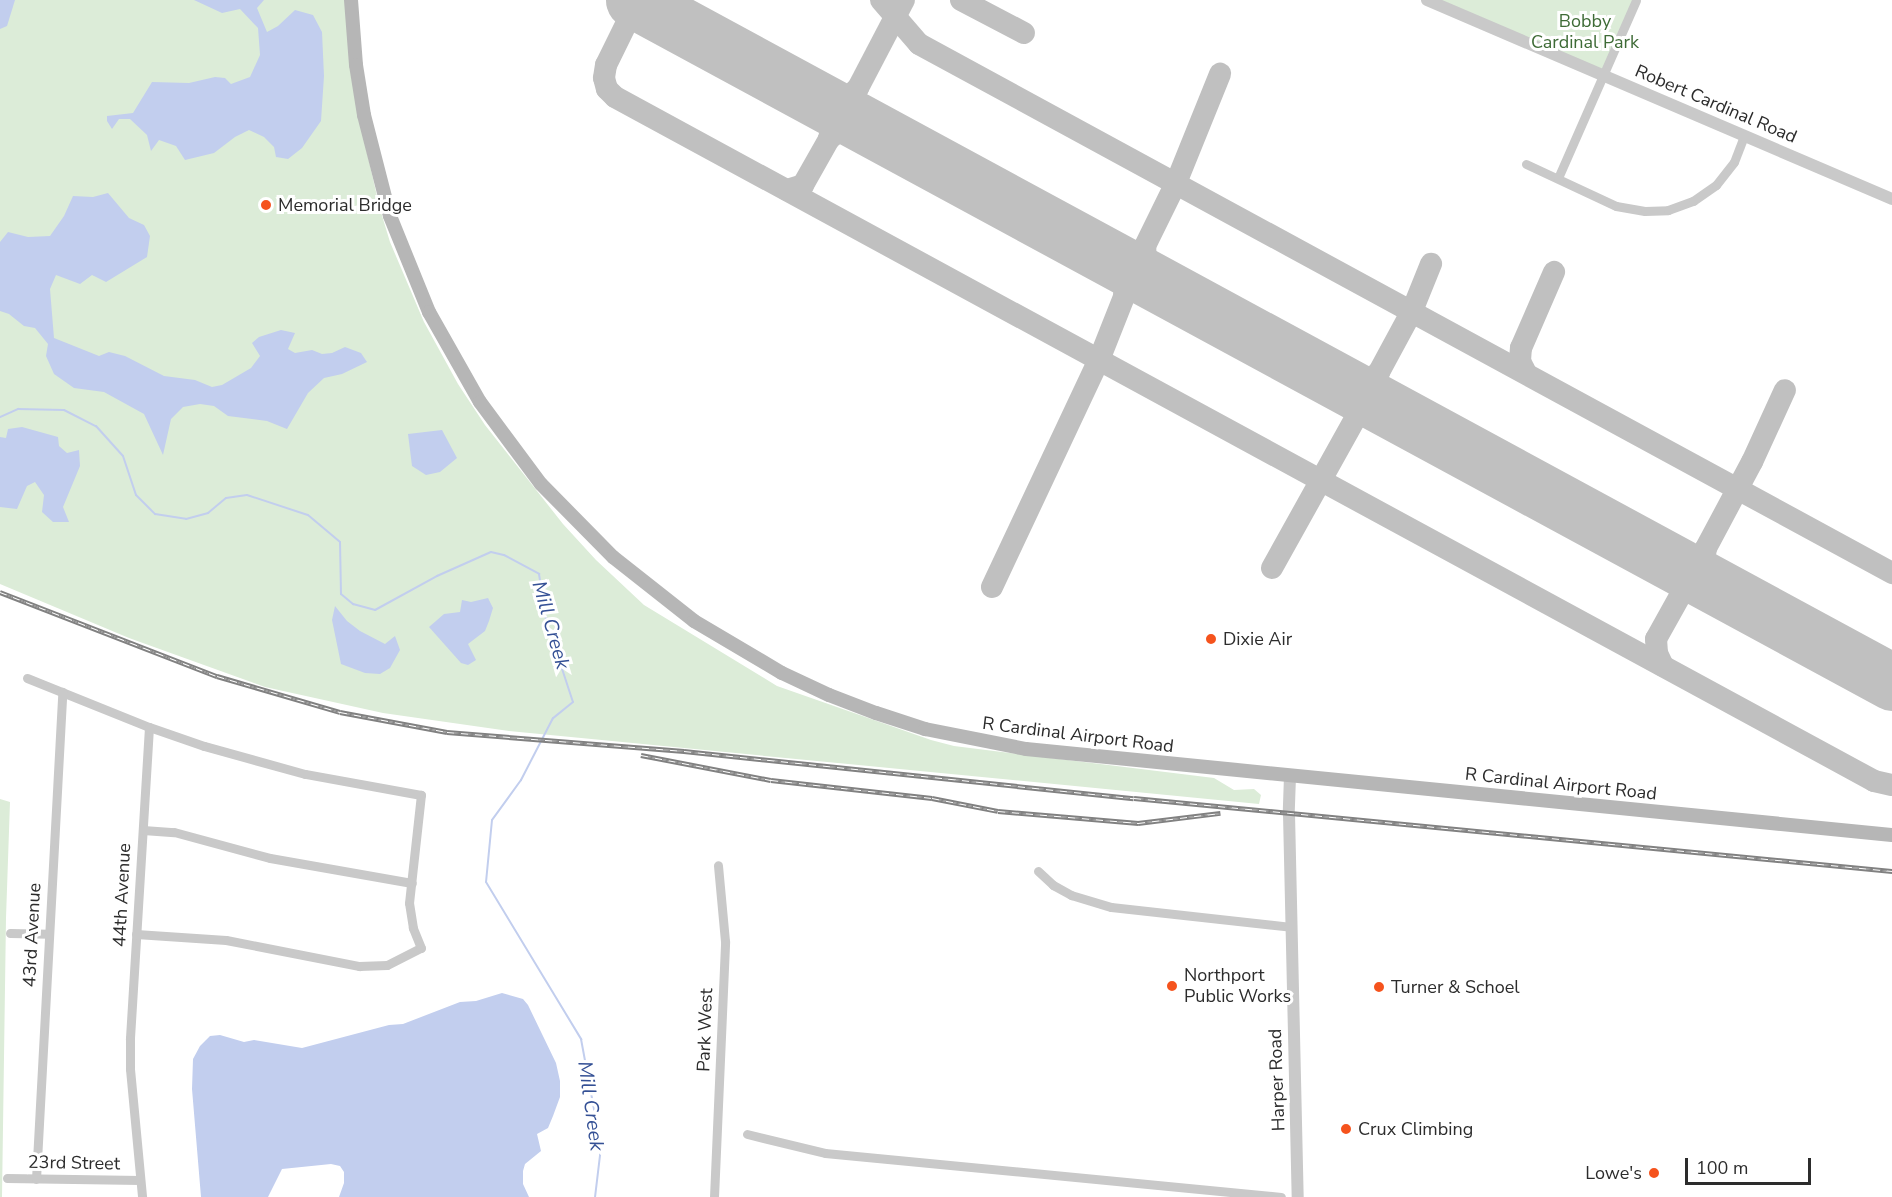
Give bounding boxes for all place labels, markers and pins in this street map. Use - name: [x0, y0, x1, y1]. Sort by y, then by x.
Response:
- place label: Memorial Bridge: [278, 194, 412, 216]
- marker: Memorial Bridge: [259, 198, 273, 212]
- place label: Dixie Air: [1223, 628, 1292, 650]
- marker: Dixie Air: [1204, 632, 1218, 646]
- place label: Northport Public Works: [1184, 965, 1291, 1008]
- place label: Turner & Schoel: [1391, 976, 1520, 998]
- marker: Northport Public Works: [1165, 979, 1179, 993]
- marker: Turner & Schoel: [1372, 980, 1386, 994]
- place label: Crux Climbing: [1358, 1118, 1473, 1140]
- marker: Crux Climbing: [1339, 1122, 1353, 1136]
- place label: Lowe's: [1585, 1162, 1642, 1184]
- marker: Lowe's: [1647, 1166, 1661, 1180]

